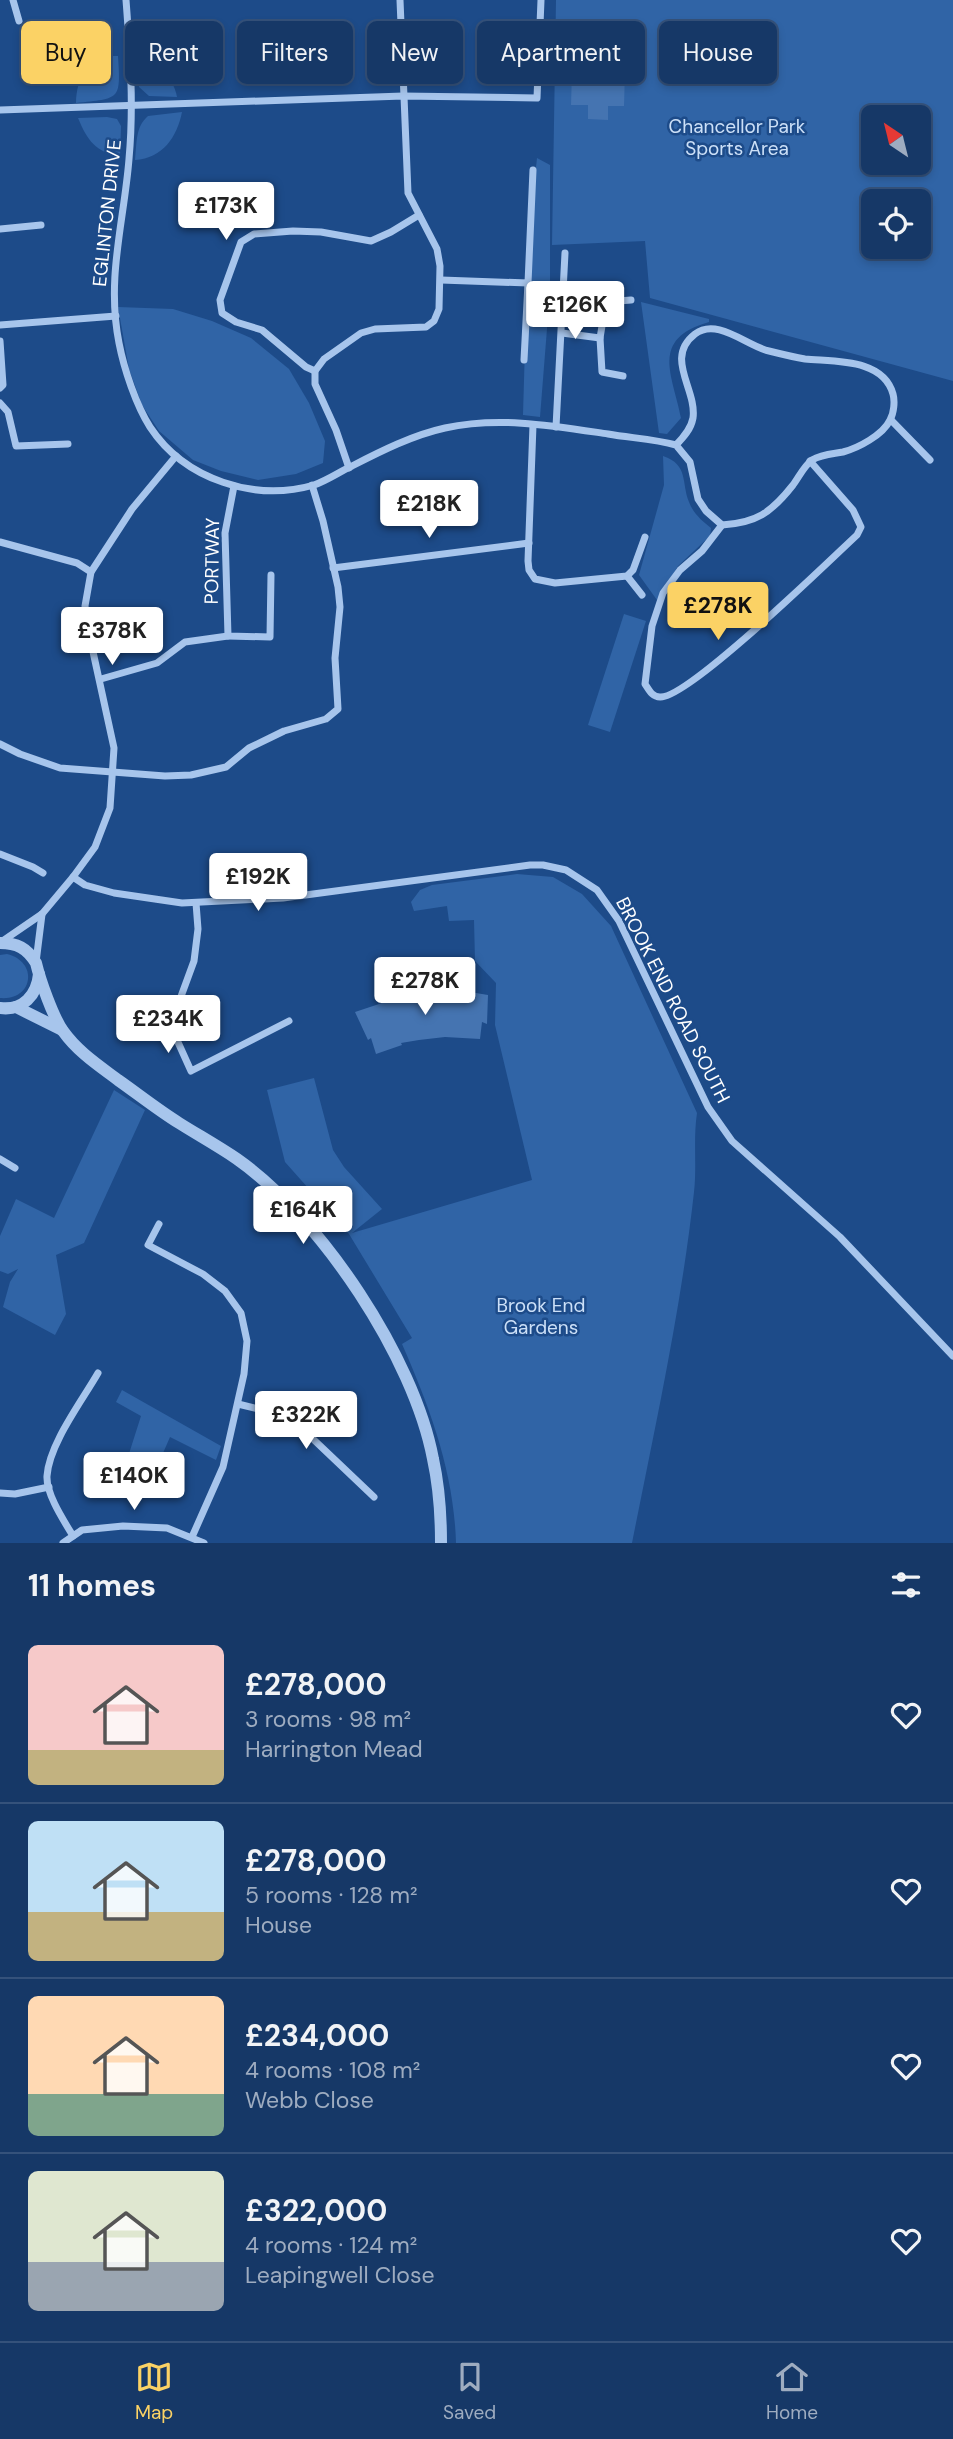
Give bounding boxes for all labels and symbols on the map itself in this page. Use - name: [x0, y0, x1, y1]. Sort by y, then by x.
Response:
- north arrow: [861, 105, 931, 175]
- park label: Chancellor Park Sports Area: [669, 114, 806, 161]
- street label: EGLINTON DRIVE: [87, 138, 127, 288]
- pin: £173K: [177, 182, 275, 242]
- pin: £126K: [526, 282, 624, 341]
- pin: £218K: [380, 480, 478, 540]
- street label: PORTWAY: [199, 517, 225, 605]
- pin: £278K: [669, 582, 767, 642]
- pin: £378K: [63, 608, 161, 667]
- pin: £192K: [209, 853, 307, 913]
- street label: BROOK END ROAD SOUTH: [610, 893, 736, 1107]
- pin: £278K: [376, 958, 474, 1017]
- pin: £234K: [119, 996, 217, 1055]
- pin: £164K: [254, 1186, 352, 1246]
- park label: Brook End Gardens: [497, 1293, 585, 1340]
- pin: £322K: [257, 1392, 355, 1451]
- pin: £140K: [85, 1452, 183, 1512]

